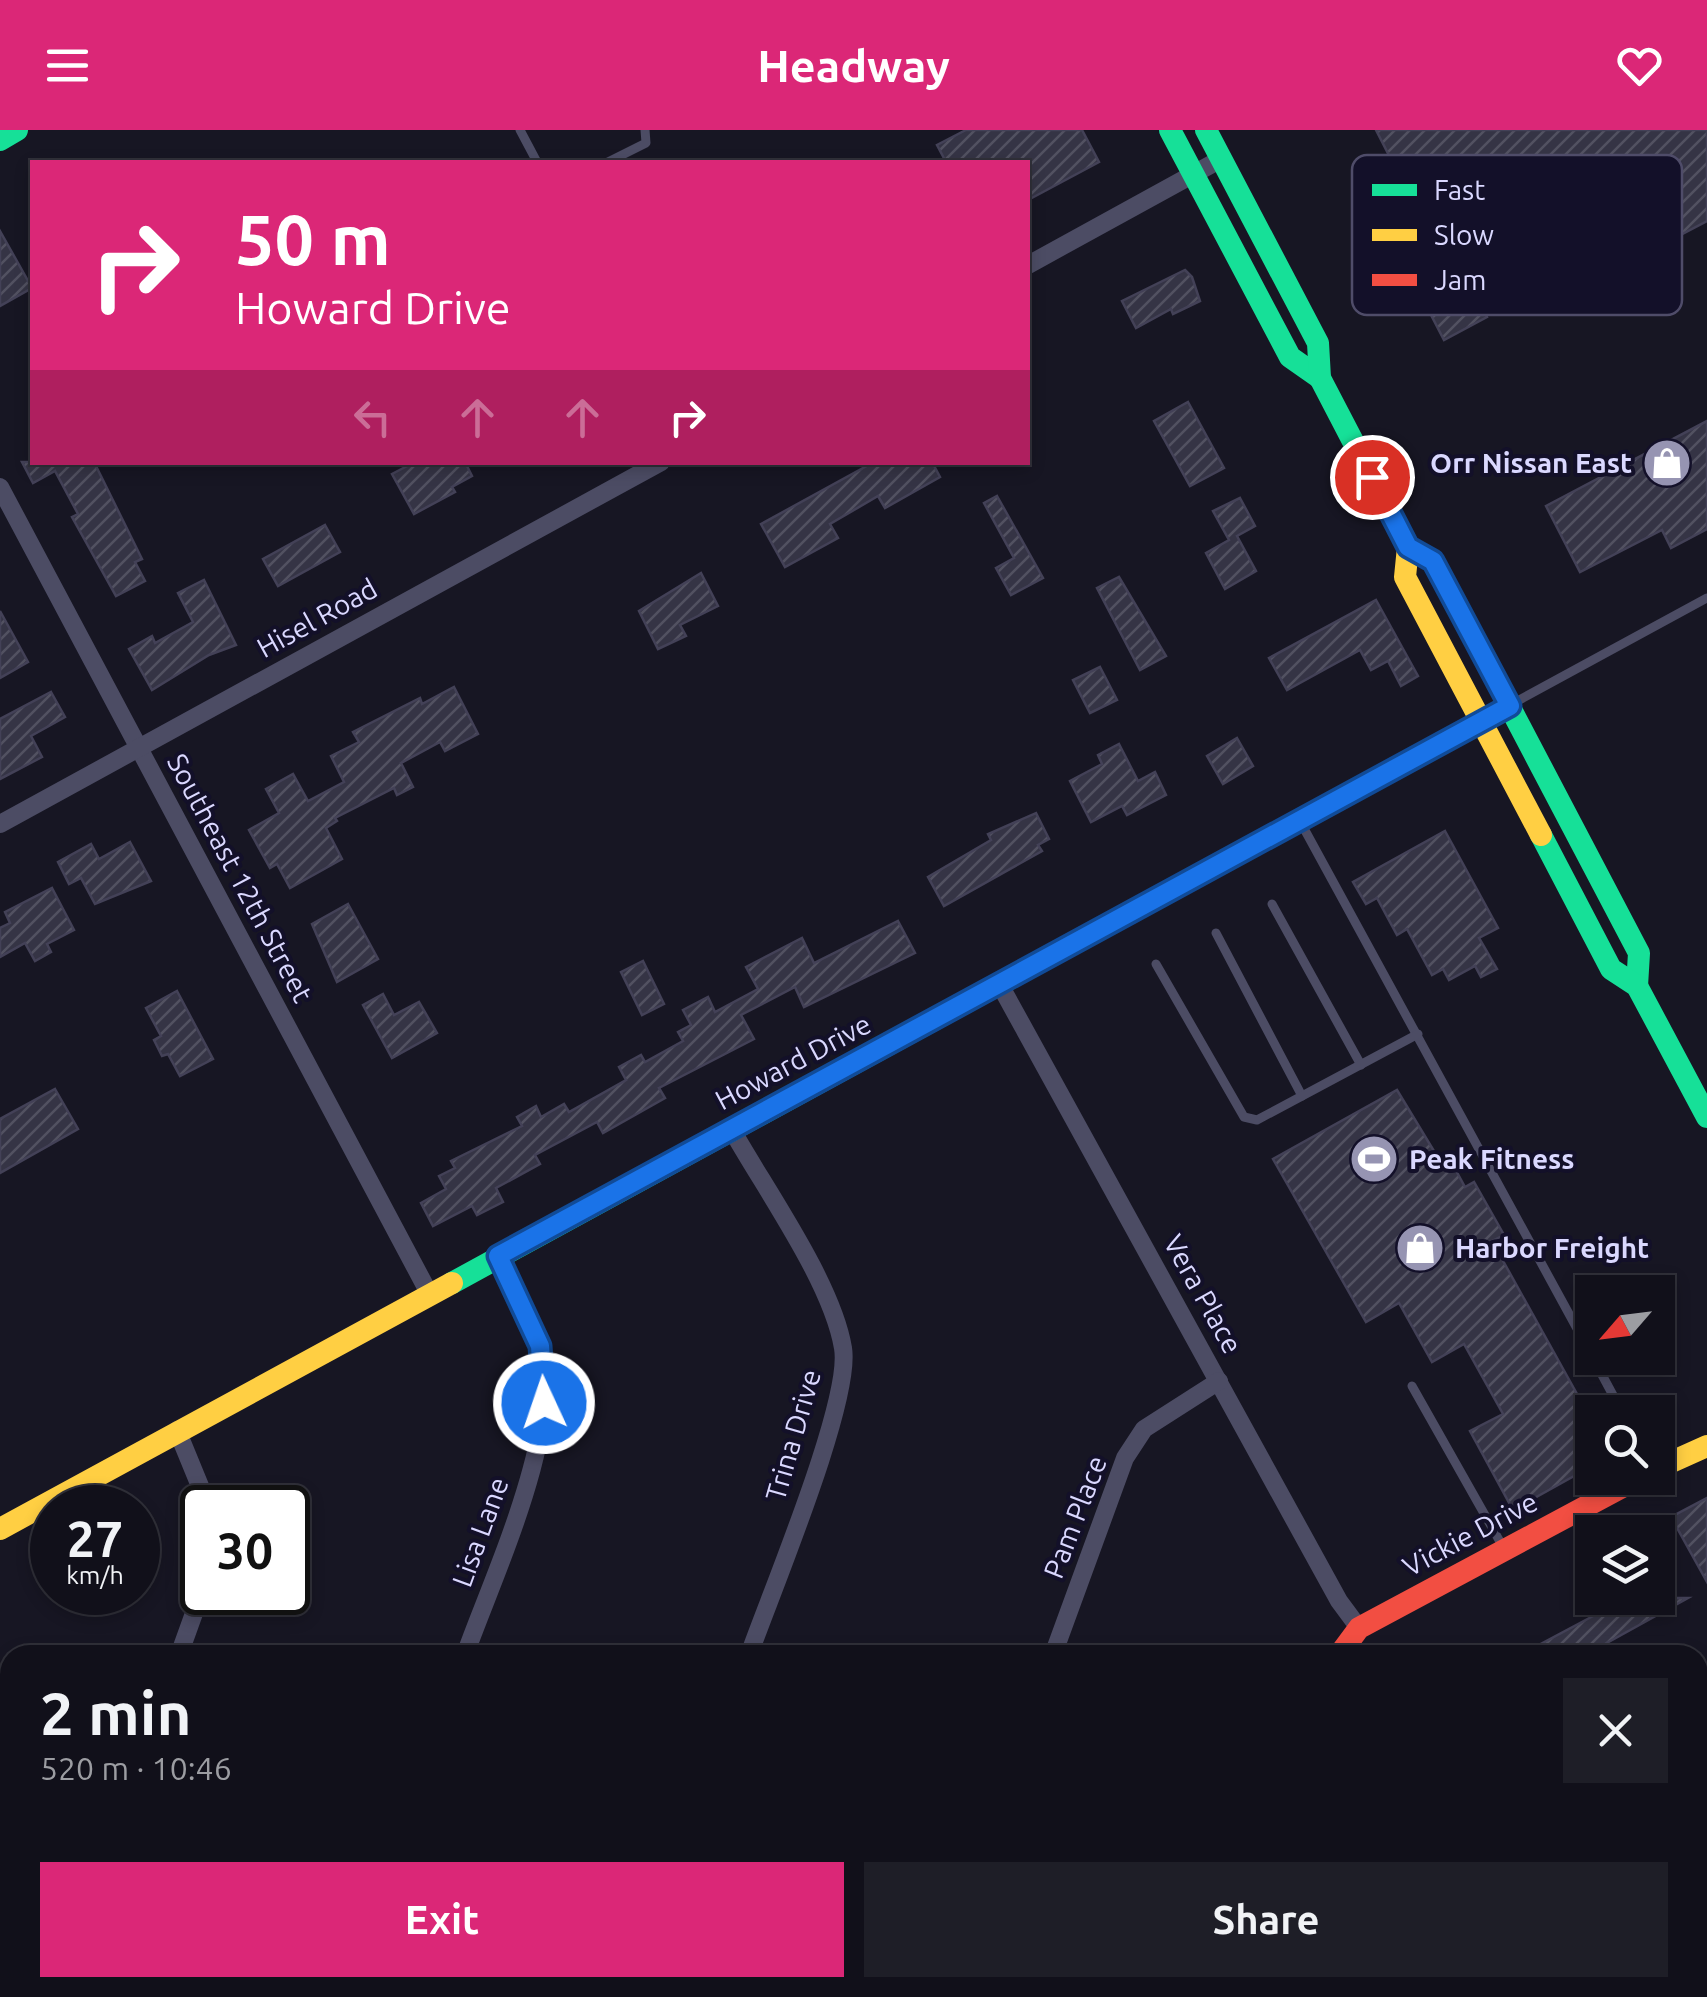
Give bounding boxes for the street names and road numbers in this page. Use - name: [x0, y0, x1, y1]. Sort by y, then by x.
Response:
- street label: Hisel Road: [251, 572, 382, 663]
- street label: Southeast 12th Street: [162, 748, 319, 1007]
- street label: Howard Drive: [710, 1008, 876, 1116]
- street label: Vera Place: [1158, 1229, 1249, 1358]
- street label: Trina Drive: [759, 1366, 826, 1504]
- street label: Pam Place: [1037, 1451, 1112, 1582]
- street label: Lisa Lane: [445, 1473, 514, 1591]
- street label: Vickie Drive: [1397, 1485, 1542, 1582]

